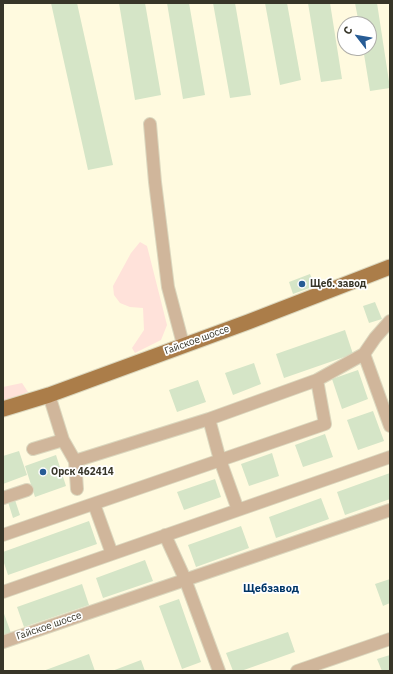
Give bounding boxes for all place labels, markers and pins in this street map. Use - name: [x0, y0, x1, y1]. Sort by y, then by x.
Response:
- place label: Щеб. завод: [310, 278, 366, 290]
- marker: Щеб. завод: [297, 279, 307, 289]
- place label: Орск 462414: [51, 466, 114, 478]
- marker: Орск 462414: [38, 467, 48, 477]

